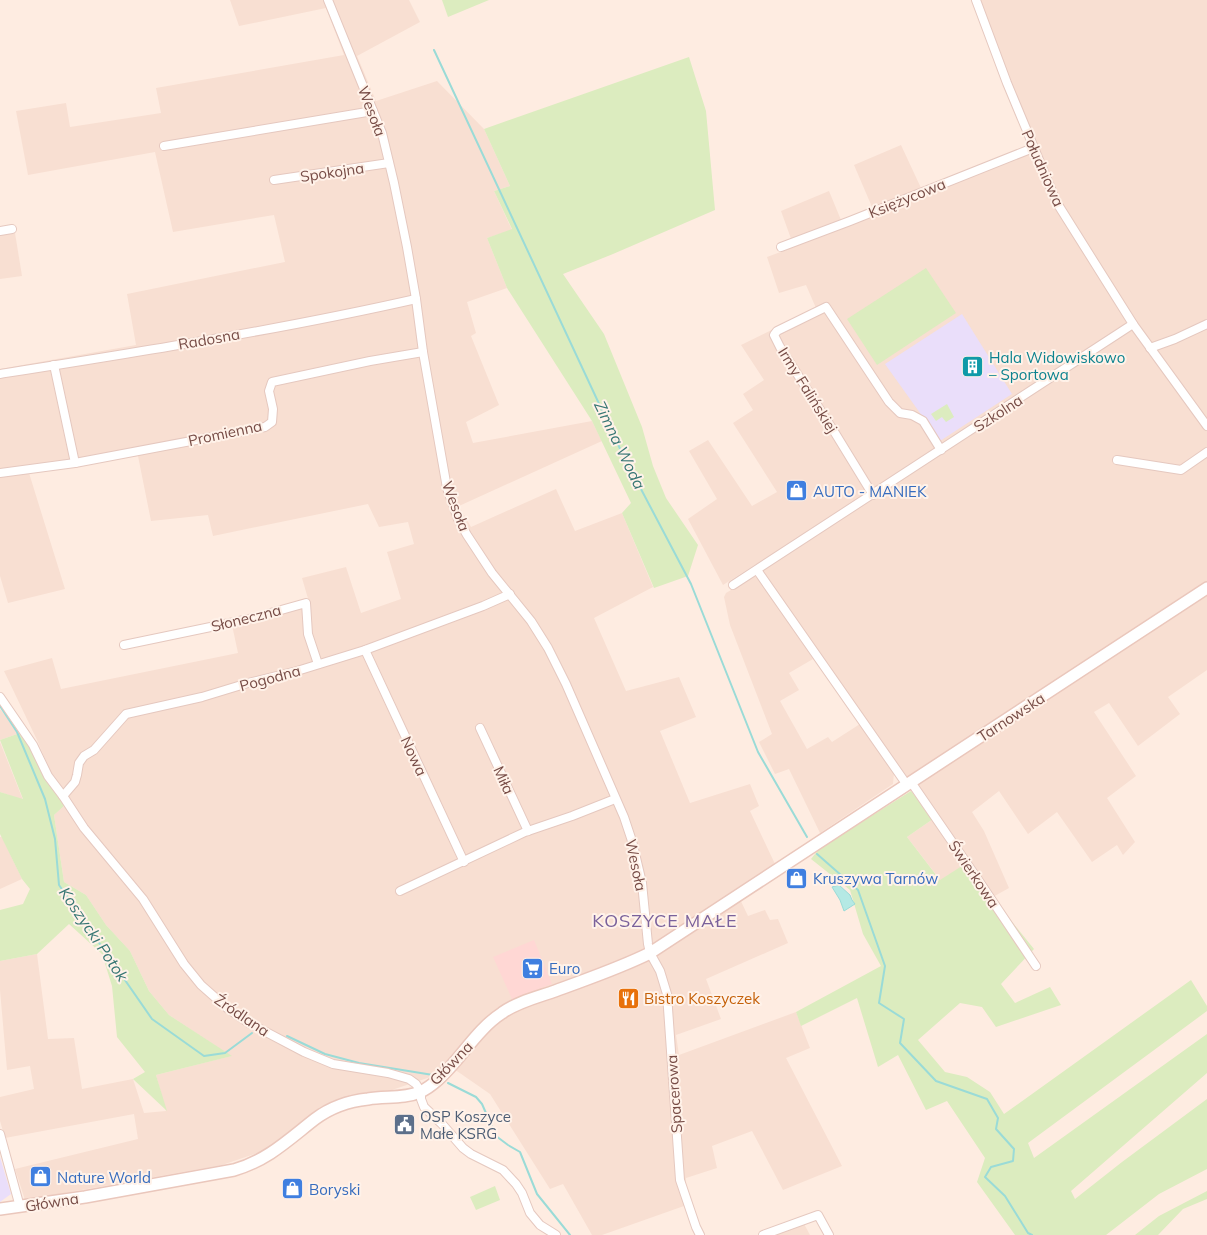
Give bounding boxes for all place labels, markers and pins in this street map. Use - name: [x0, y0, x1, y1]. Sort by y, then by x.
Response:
- place label: Hala Widowiskowo – Sportowa: [989, 348, 1125, 384]
- building icon: Hala Widowiskowo – Sportowa: [961, 354, 985, 378]
- shop icon: AUTO - MANIEK: [785, 479, 809, 503]
- place label: AUTO - MANIEK: [813, 482, 927, 501]
- shop icon: Kruszywa Tarnów: [785, 866, 809, 890]
- place label: Kruszywa Tarnów: [813, 869, 938, 888]
- supermarket icon: Euro: [521, 956, 545, 980]
- place label: Euro: [549, 959, 580, 978]
- restaurant icon: Bistro Koszyczek: [616, 986, 640, 1010]
- place label: Bistro Koszyczek: [644, 989, 760, 1008]
- place label: OSP Koszyce Małe KSRG: [420, 1107, 511, 1143]
- public building icon: OSP Koszyce Małe KSRG: [392, 1113, 416, 1137]
- shop icon: Nature World: [29, 1165, 53, 1189]
- place label: Nature World: [57, 1168, 151, 1187]
- shop icon: Boryski: [281, 1177, 305, 1201]
- place label: Boryski: [309, 1180, 360, 1199]

